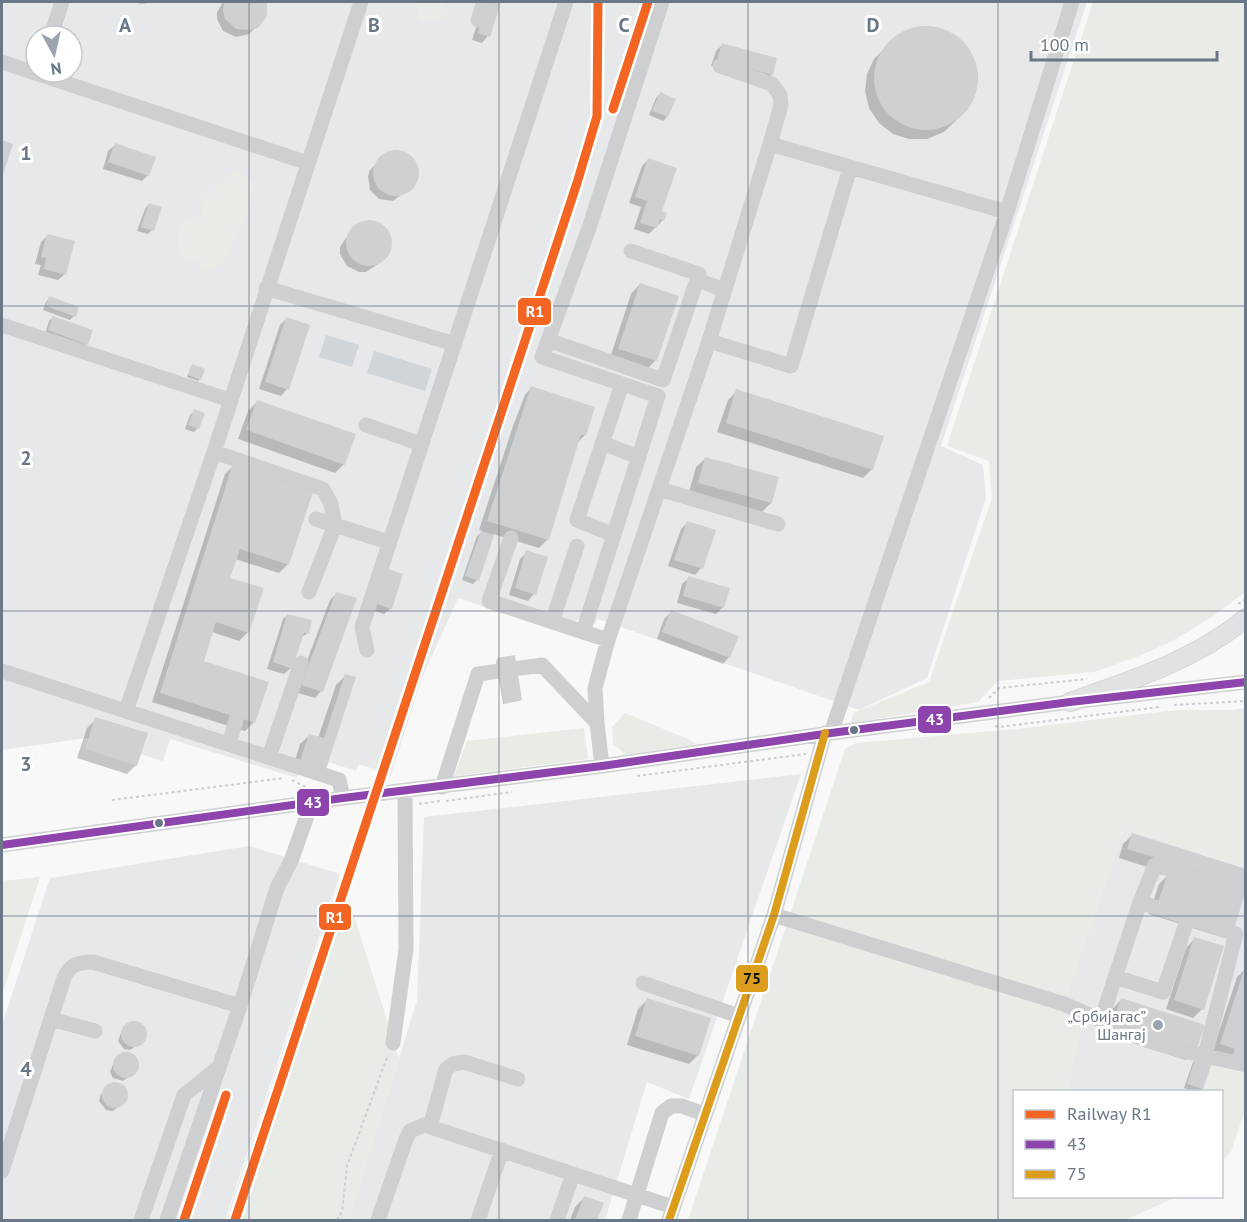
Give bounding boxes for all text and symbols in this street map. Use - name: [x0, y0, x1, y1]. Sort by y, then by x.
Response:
- text: A: [119, 12, 132, 38]
- text: B: [368, 12, 380, 38]
- text: C: [618, 12, 630, 38]
- text: D: [867, 12, 880, 38]
- north arrow: [24, 24, 84, 84]
- scale bar: [1031, 24, 1217, 62]
- text: 100 m: [1040, 33, 1089, 56]
- text: N: [49, 58, 63, 79]
- text: 1: [20, 140, 32, 166]
- line badge: R1: [517, 297, 552, 326]
- text: R1: [526, 301, 544, 321]
- text: 2: [20, 445, 32, 471]
- line badge: 43: [917, 705, 952, 734]
- text: 43: [926, 709, 944, 729]
- unlabelled marker: [848, 724, 860, 736]
- text: 3: [20, 751, 32, 777]
- line badge: 43: [296, 788, 330, 817]
- text: 43: [304, 792, 322, 812]
- unlabelled marker: [153, 817, 165, 829]
- line badge: R1: [318, 903, 352, 931]
- text: R1: [326, 907, 344, 927]
- line badge: 75: [735, 964, 769, 993]
- text: 75: [743, 968, 761, 988]
- place label: „Србијагас” Шангај: [1068, 1006, 1146, 1044]
- marker: „Србијагас” Шангај: [1151, 1018, 1165, 1032]
- text: 4: [20, 1056, 32, 1082]
- legend: [1013, 1090, 1223, 1198]
- text: Railway R1: [1067, 1102, 1152, 1125]
- text: 43: [1067, 1132, 1087, 1155]
- text: 75: [1067, 1162, 1087, 1185]

